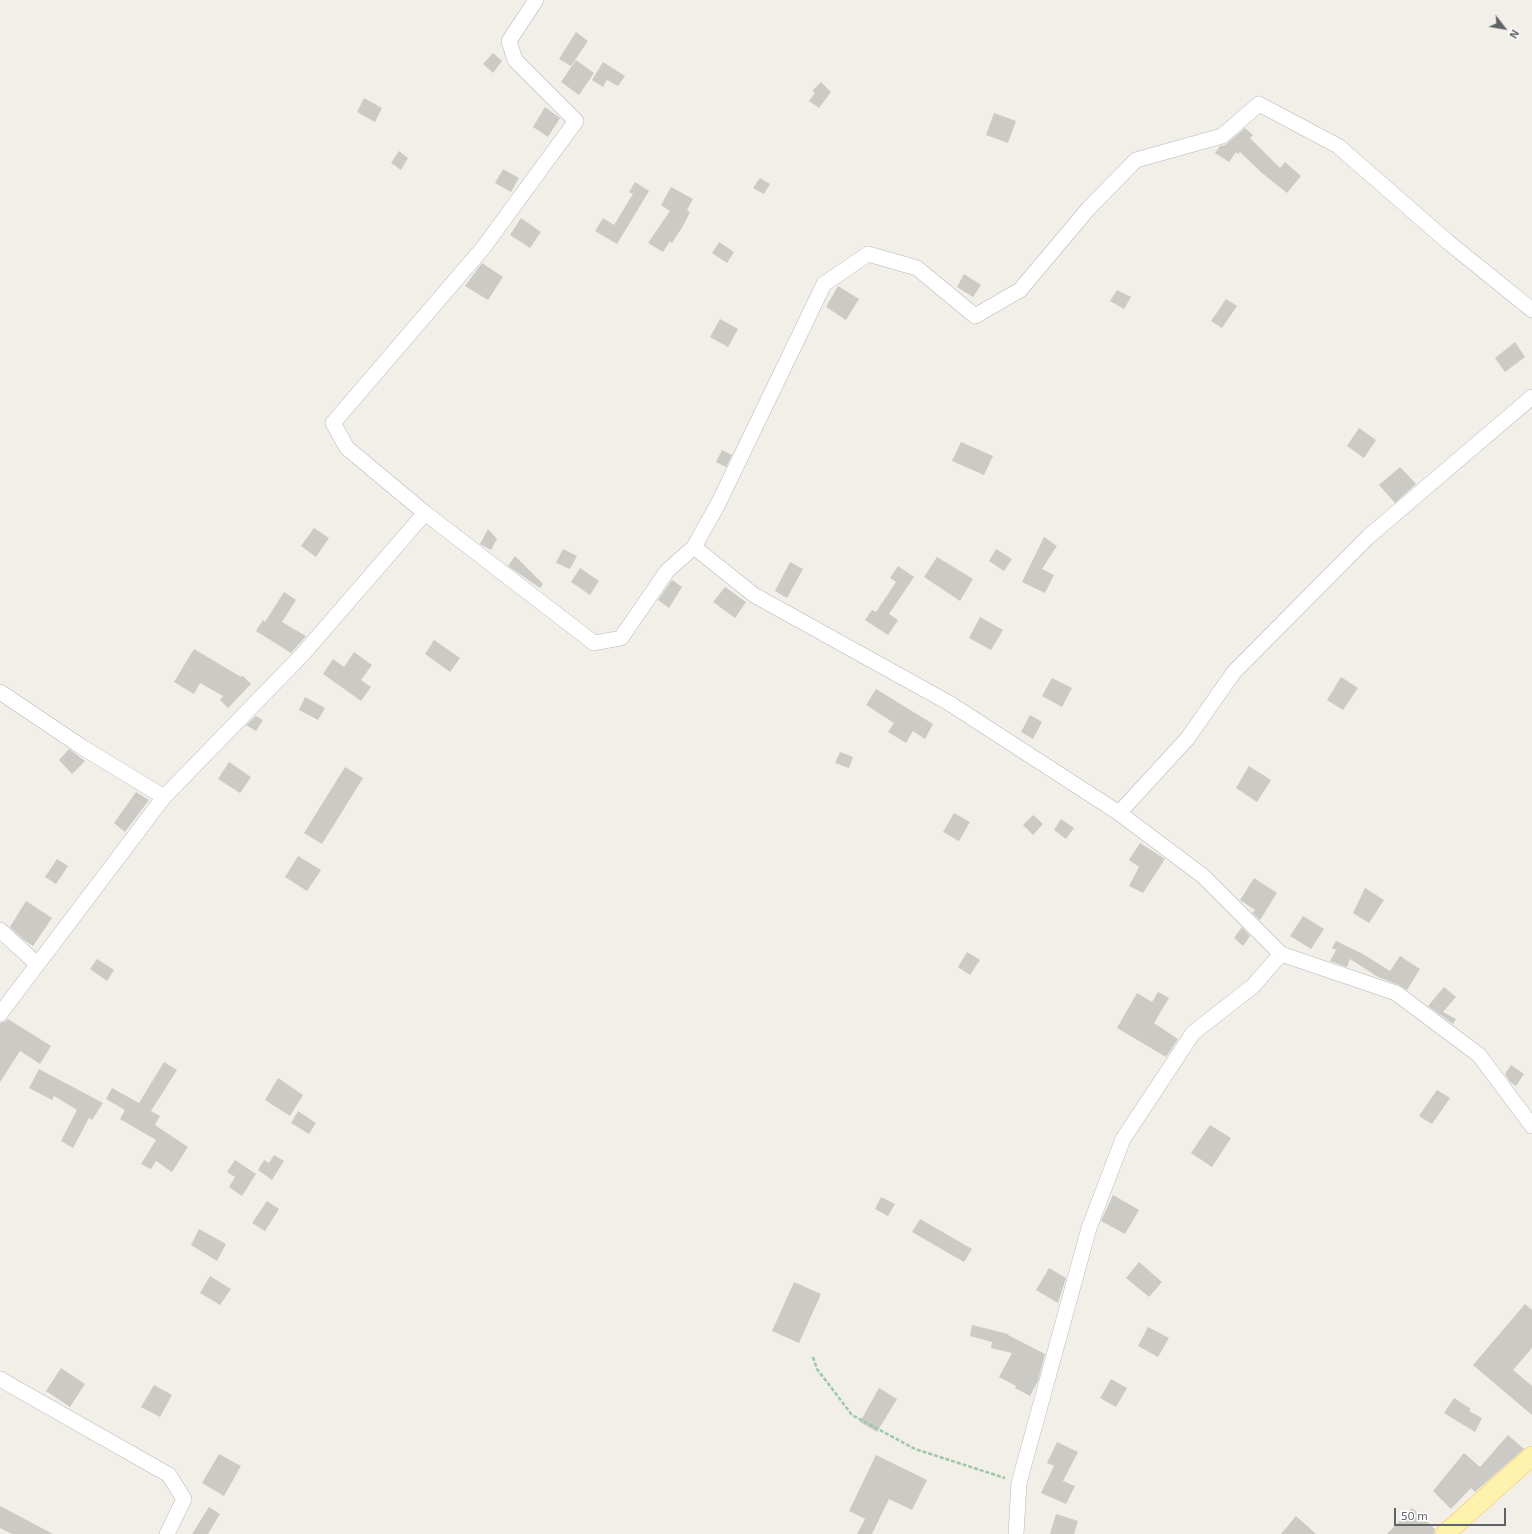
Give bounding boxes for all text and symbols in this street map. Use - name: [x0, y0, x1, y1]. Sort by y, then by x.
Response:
- north arrow: [1484, 8, 1524, 48]
- text: N: [1507, 28, 1522, 41]
- scale bar: [1396, 1500, 1508, 1526]
- text: 50 m: [1401, 1508, 1428, 1522]

